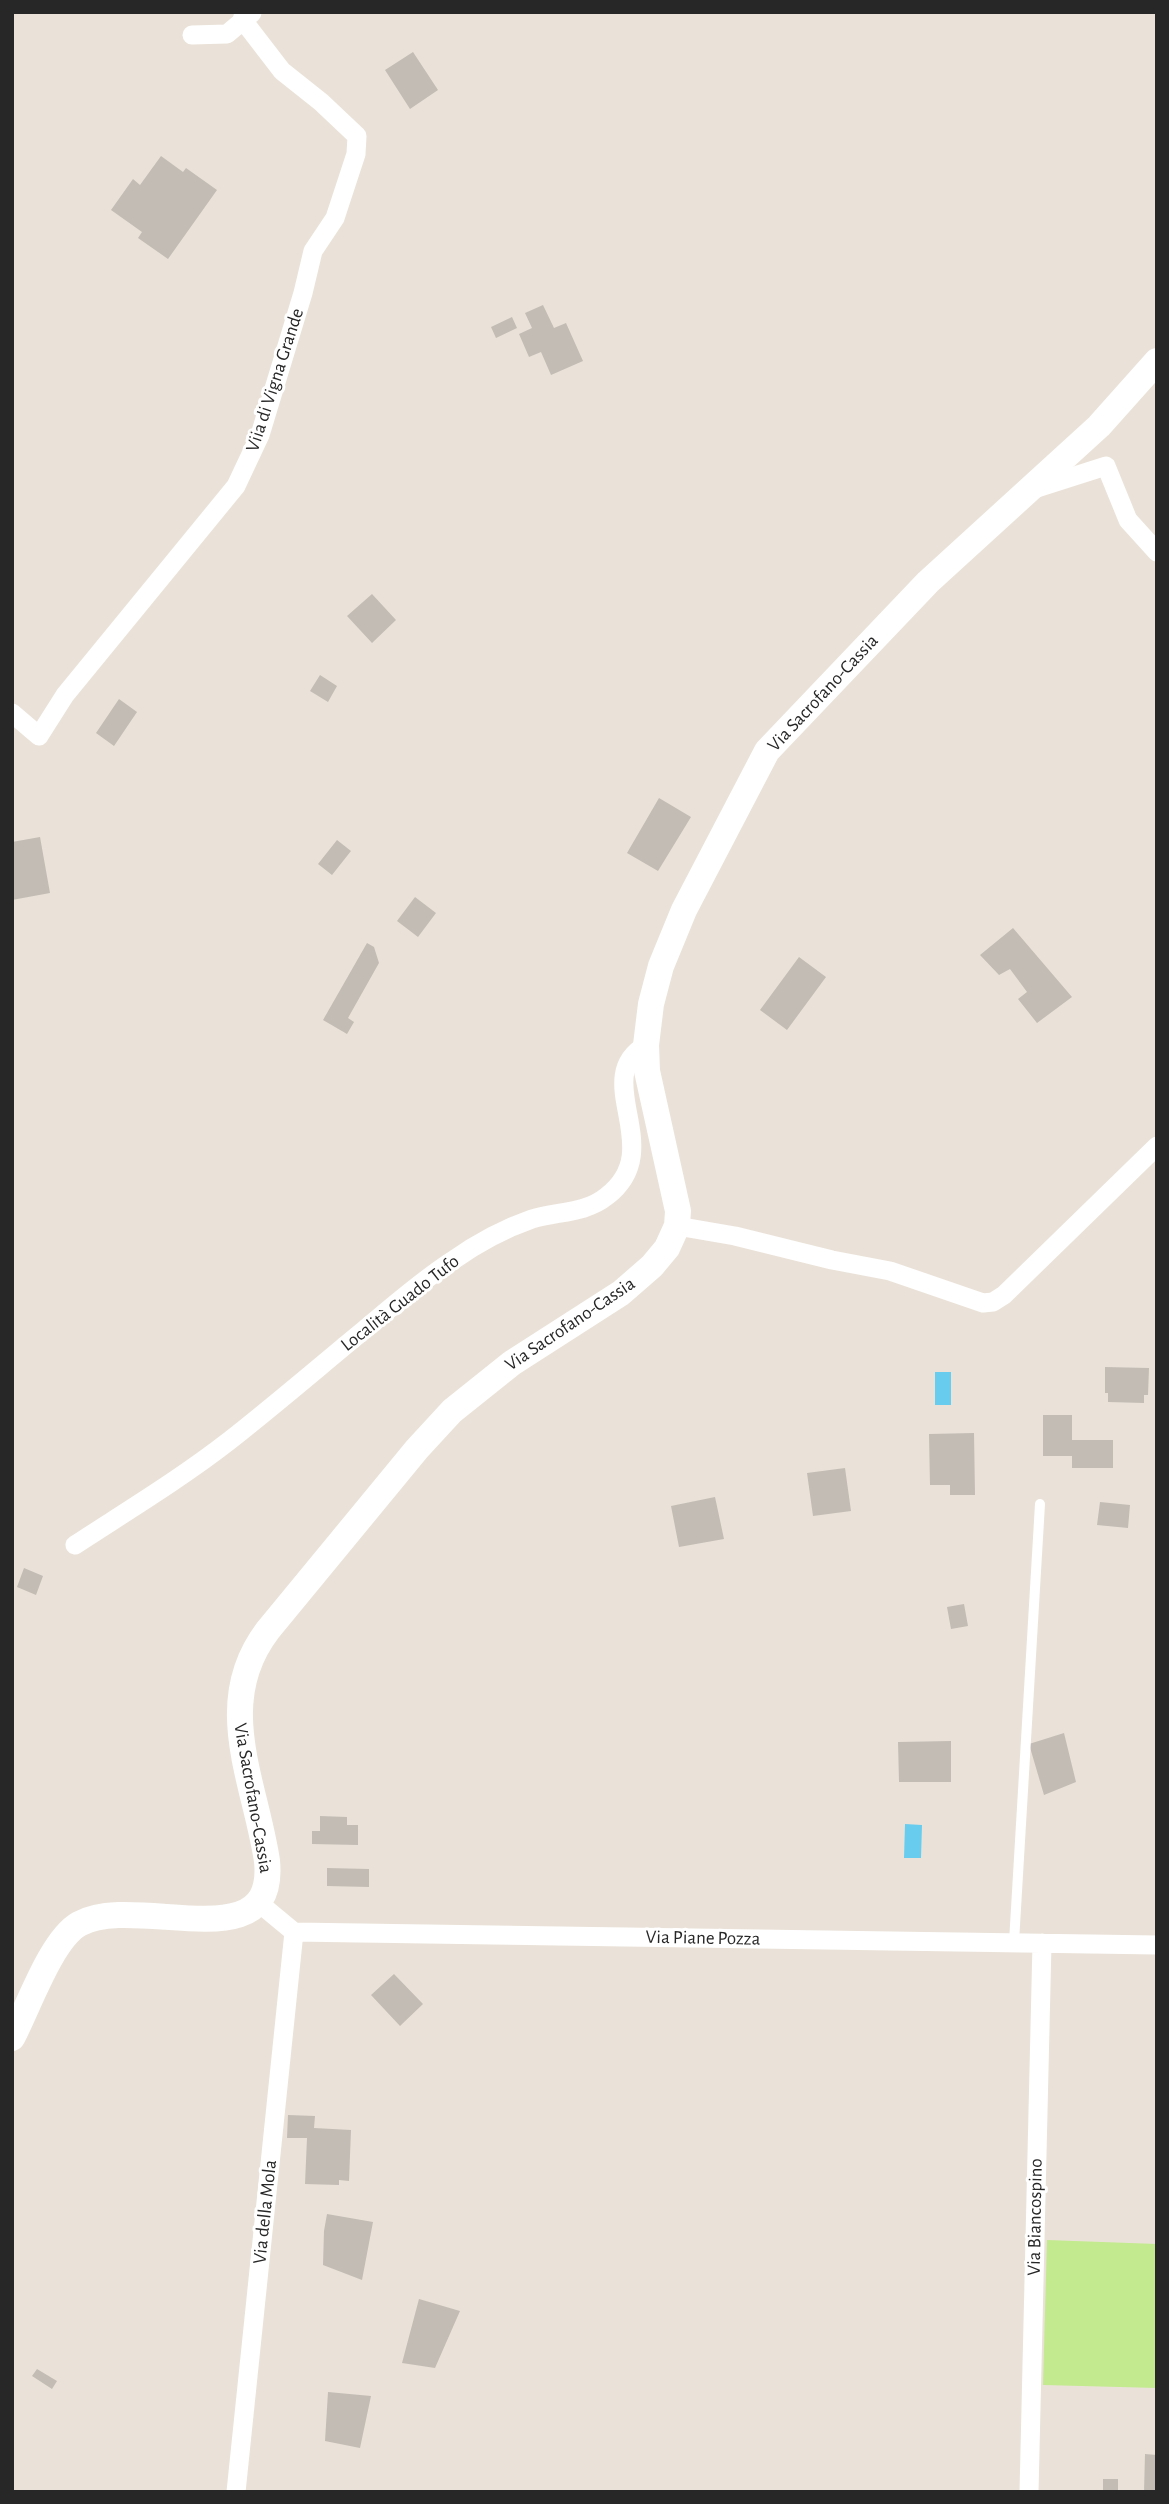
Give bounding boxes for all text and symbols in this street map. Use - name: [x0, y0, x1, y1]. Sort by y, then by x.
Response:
- street label: Viia di Vigna Grande: [241, 305, 309, 455]
- street label: Via Sacrofano-Cassia: [763, 630, 883, 756]
- street label: Località Guado Tufo: [336, 1250, 464, 1356]
- street label: Via Sacrofano-Cassia: [501, 1272, 639, 1376]
- street label: Via Sacrofano-Cassia: [229, 1721, 277, 1875]
- street label: Via Piane Pozza: [646, 1926, 760, 1950]
- street label: Via Biancospino: [1023, 2158, 1047, 2276]
- street label: Via della Mola: [248, 2159, 282, 2265]

